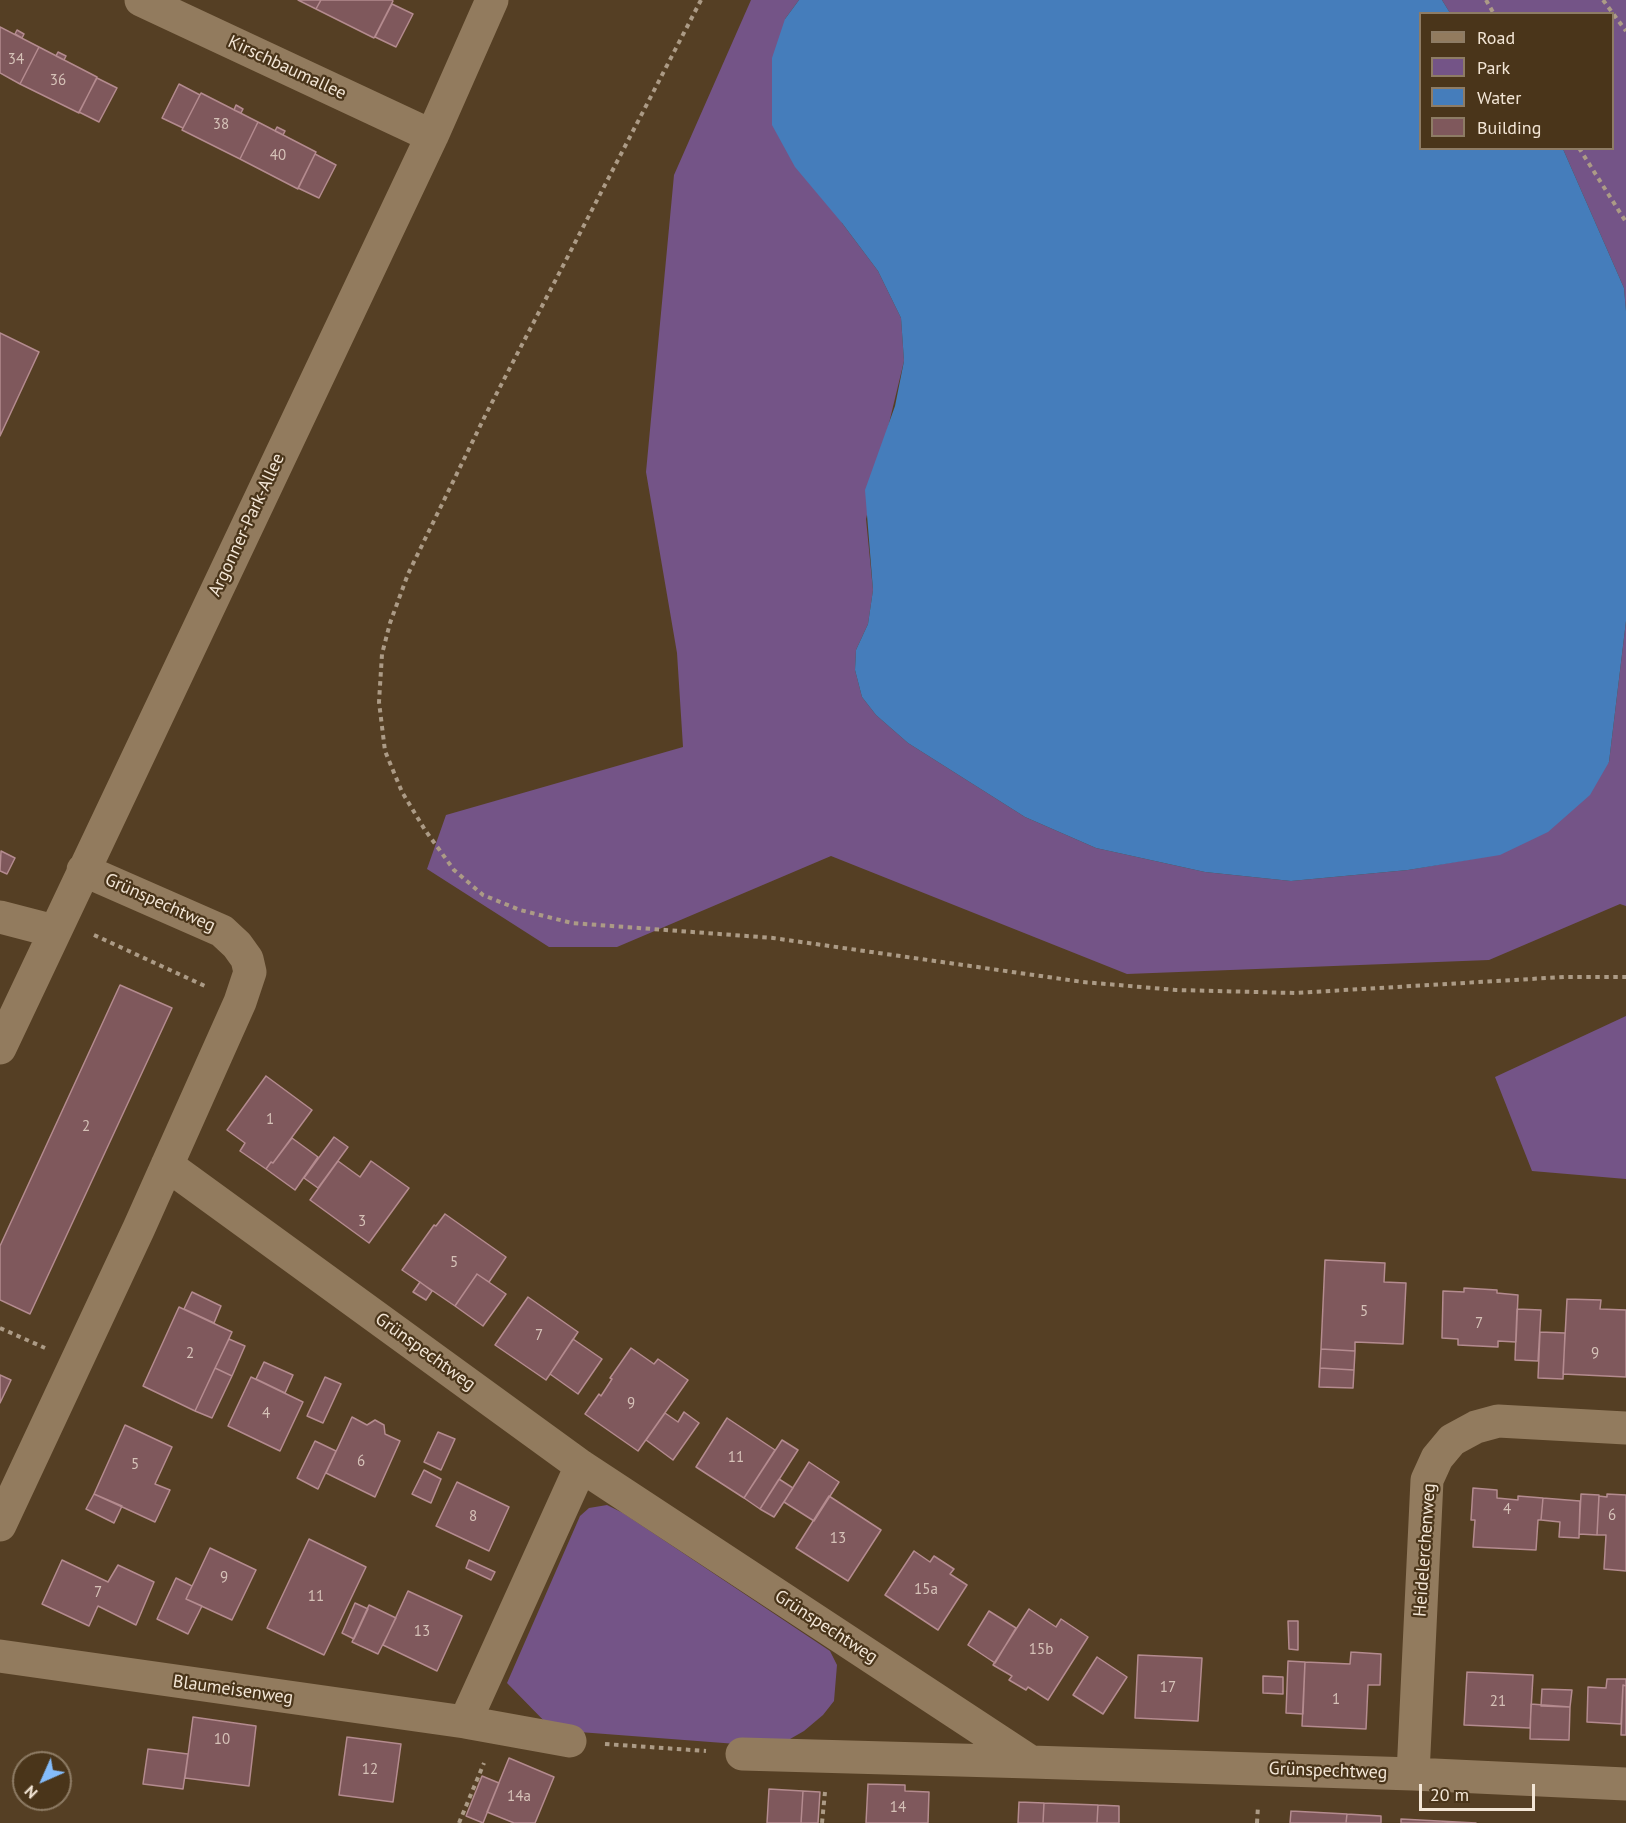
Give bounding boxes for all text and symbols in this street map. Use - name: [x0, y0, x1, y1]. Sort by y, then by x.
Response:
- legend: [1419, 12, 1614, 150]
- text: Road: [1477, 26, 1515, 49]
- street label: Kirschbaumallee: [224, 31, 350, 105]
- house number: 34: [8, 51, 24, 69]
- text: Park: [1477, 56, 1510, 79]
- house number: 36: [50, 72, 66, 90]
- text: Water: [1477, 86, 1521, 109]
- house number: 38: [213, 116, 229, 134]
- text: Building: [1477, 116, 1541, 139]
- house number: 40: [270, 147, 286, 165]
- street label: Argonner-Park-Allee: [204, 450, 290, 600]
- street label: Grünspechtweg: [101, 869, 219, 937]
- house number: 1: [266, 1111, 274, 1129]
- house number: 2: [82, 1118, 90, 1136]
- house number: 3: [358, 1213, 366, 1231]
- house number: 5: [450, 1254, 458, 1272]
- house number: 5: [1360, 1303, 1368, 1321]
- street label: Grünspechtweg: [371, 1308, 479, 1396]
- house number: 7: [1475, 1315, 1483, 1333]
- house number: 7: [535, 1327, 543, 1345]
- house number: 2: [186, 1345, 194, 1363]
- house number: 9: [1591, 1345, 1599, 1363]
- house number: 9: [627, 1395, 635, 1413]
- house number: 4: [262, 1405, 270, 1423]
- house number: 11: [728, 1449, 744, 1467]
- house number: 6: [357, 1453, 365, 1471]
- house number: 5: [131, 1456, 139, 1474]
- street label: Heidelerchenweg: [1410, 1482, 1440, 1618]
- house number: 4: [1503, 1501, 1511, 1519]
- house number: 6: [1608, 1507, 1616, 1525]
- house number: 8: [469, 1508, 477, 1526]
- house number: 13: [830, 1530, 846, 1548]
- house number: 9: [220, 1569, 228, 1587]
- house number: 15a: [914, 1581, 938, 1599]
- house number: 7: [94, 1584, 102, 1602]
- street label: Grünspechtweg: [770, 1586, 882, 1668]
- house number: 11: [308, 1588, 324, 1606]
- house number: 13: [414, 1623, 430, 1641]
- house number: 15b: [1029, 1641, 1053, 1659]
- street label: Blaumeisenweg: [171, 1671, 295, 1709]
- house number: 17: [1160, 1679, 1176, 1697]
- house number: 1: [1332, 1691, 1340, 1709]
- house number: 21: [1490, 1693, 1506, 1711]
- house number: 10: [214, 1731, 230, 1749]
- north arrow: [12, 1751, 72, 1811]
- street label: Grünspechtweg: [1268, 1758, 1388, 1784]
- house number: 12: [362, 1761, 378, 1779]
- scale bar: [1422, 1772, 1538, 1810]
- text: N: [20, 1782, 41, 1803]
- text: 20 m: [1430, 1783, 1469, 1806]
- house number: 14a: [507, 1788, 531, 1806]
- house number: 14: [890, 1799, 906, 1817]

